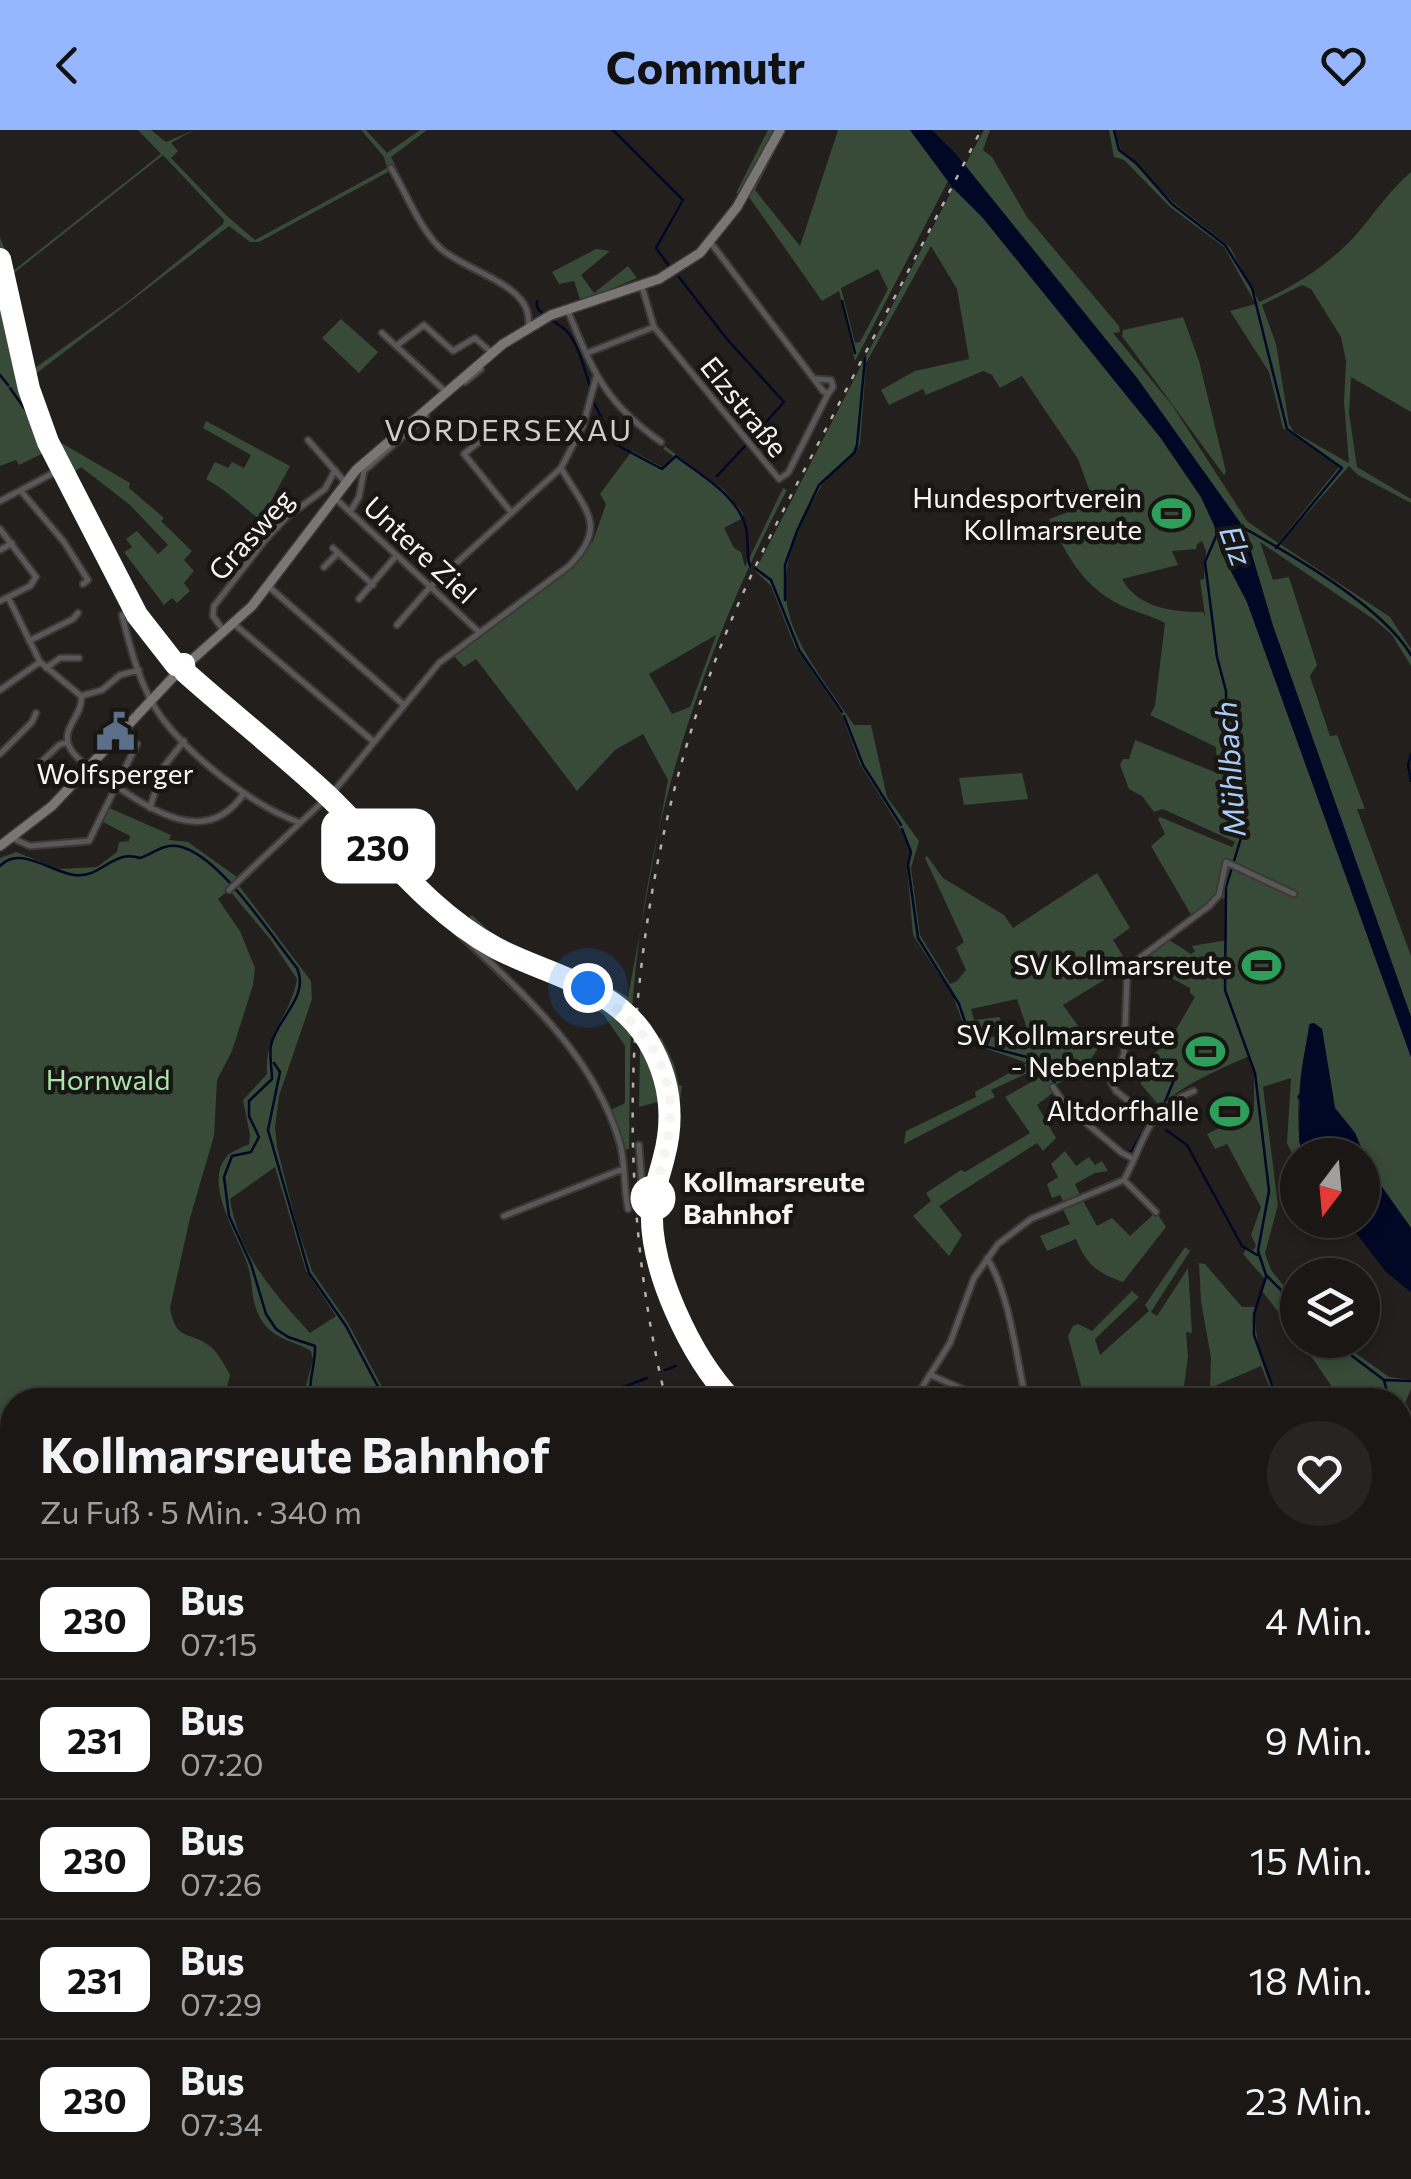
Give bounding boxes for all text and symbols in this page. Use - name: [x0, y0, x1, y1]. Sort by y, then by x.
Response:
- icon: back: [40, 38, 95, 93]
- text: Commutr: [606, 38, 805, 93]
- icon: heart: [1316, 38, 1371, 93]
- street label: Elzstraße: [694, 349, 795, 463]
- district label: VORDERSEXAU: [384, 410, 634, 447]
- place label: Hundesportverein Kollmarsreute: [912, 480, 1142, 546]
- street label: Grasweg: [201, 482, 300, 587]
- street label: Untere Ziel: [357, 489, 484, 610]
- sports icon: Hundesportverein Kollmarsreute: [1151, 493, 1193, 535]
- water label: Elz: [1213, 520, 1262, 571]
- water label: Mühlbach: [1205, 700, 1252, 838]
- public building icon: Wolfsperger: [94, 711, 136, 753]
- place label: Wolfsperger: [36, 756, 194, 790]
- line badge: 230: [320, 814, 436, 878]
- text: 230: [346, 825, 410, 868]
- sports icon: SV Kollmarsreute: [1241, 944, 1283, 986]
- place label: SV Kollmarsreute: [1013, 947, 1232, 981]
- your location: [563, 963, 613, 1013]
- place label: SV Kollmarsreute - Nebenplatz: [956, 1017, 1175, 1083]
- sports icon: SV Kollmarsreute - Nebenplatz: [1184, 1030, 1226, 1072]
- park label: Hornwald: [46, 1062, 170, 1096]
- sports icon: Altdorfhalle: [1208, 1090, 1250, 1132]
- place label: Altdorfhalle: [1046, 1093, 1199, 1127]
- north arrow: [1280, 1138, 1380, 1238]
- map controls: [1280, 1138, 1380, 1358]
- place label: Kollmarsreute Bahnhof: [683, 1164, 865, 1230]
- marker: Kollmarsreute Bahnhof: [632, 1177, 674, 1219]
- button: layers: [1280, 1258, 1380, 1358]
- button: heart: [1267, 1421, 1372, 1526]
- text: Kollmarsreute Bahnhof: [40, 1424, 550, 1483]
- text: Zu Fuß · 5 Min. · 340 m: [40, 1491, 362, 1531]
- text: Bus: [180, 1576, 245, 1623]
- text: 4 Min.: [1265, 1596, 1372, 1643]
- text: 230: [63, 1598, 127, 1641]
- text: 07:15: [180, 1623, 257, 1663]
- text: Bus: [180, 1696, 245, 1743]
- text: 9 Min.: [1265, 1716, 1372, 1763]
- text: 231: [67, 1718, 123, 1761]
- text: 07:20: [180, 1743, 264, 1783]
- text: Bus: [180, 1816, 245, 1863]
- text: 15 Min.: [1250, 1836, 1372, 1883]
- text: 230: [63, 1838, 127, 1881]
- text: 07:26: [180, 1863, 262, 1903]
- text: Bus: [180, 1936, 245, 1983]
- text: 18 Min.: [1249, 1956, 1372, 2003]
- text: 231: [67, 1958, 123, 2001]
- text: 07:29: [180, 1983, 262, 2023]
- text: Bus: [180, 2056, 245, 2103]
- text: 23 Min.: [1245, 2076, 1372, 2123]
- text: 230: [63, 2078, 127, 2121]
- text: 07:34: [180, 2103, 263, 2143]

